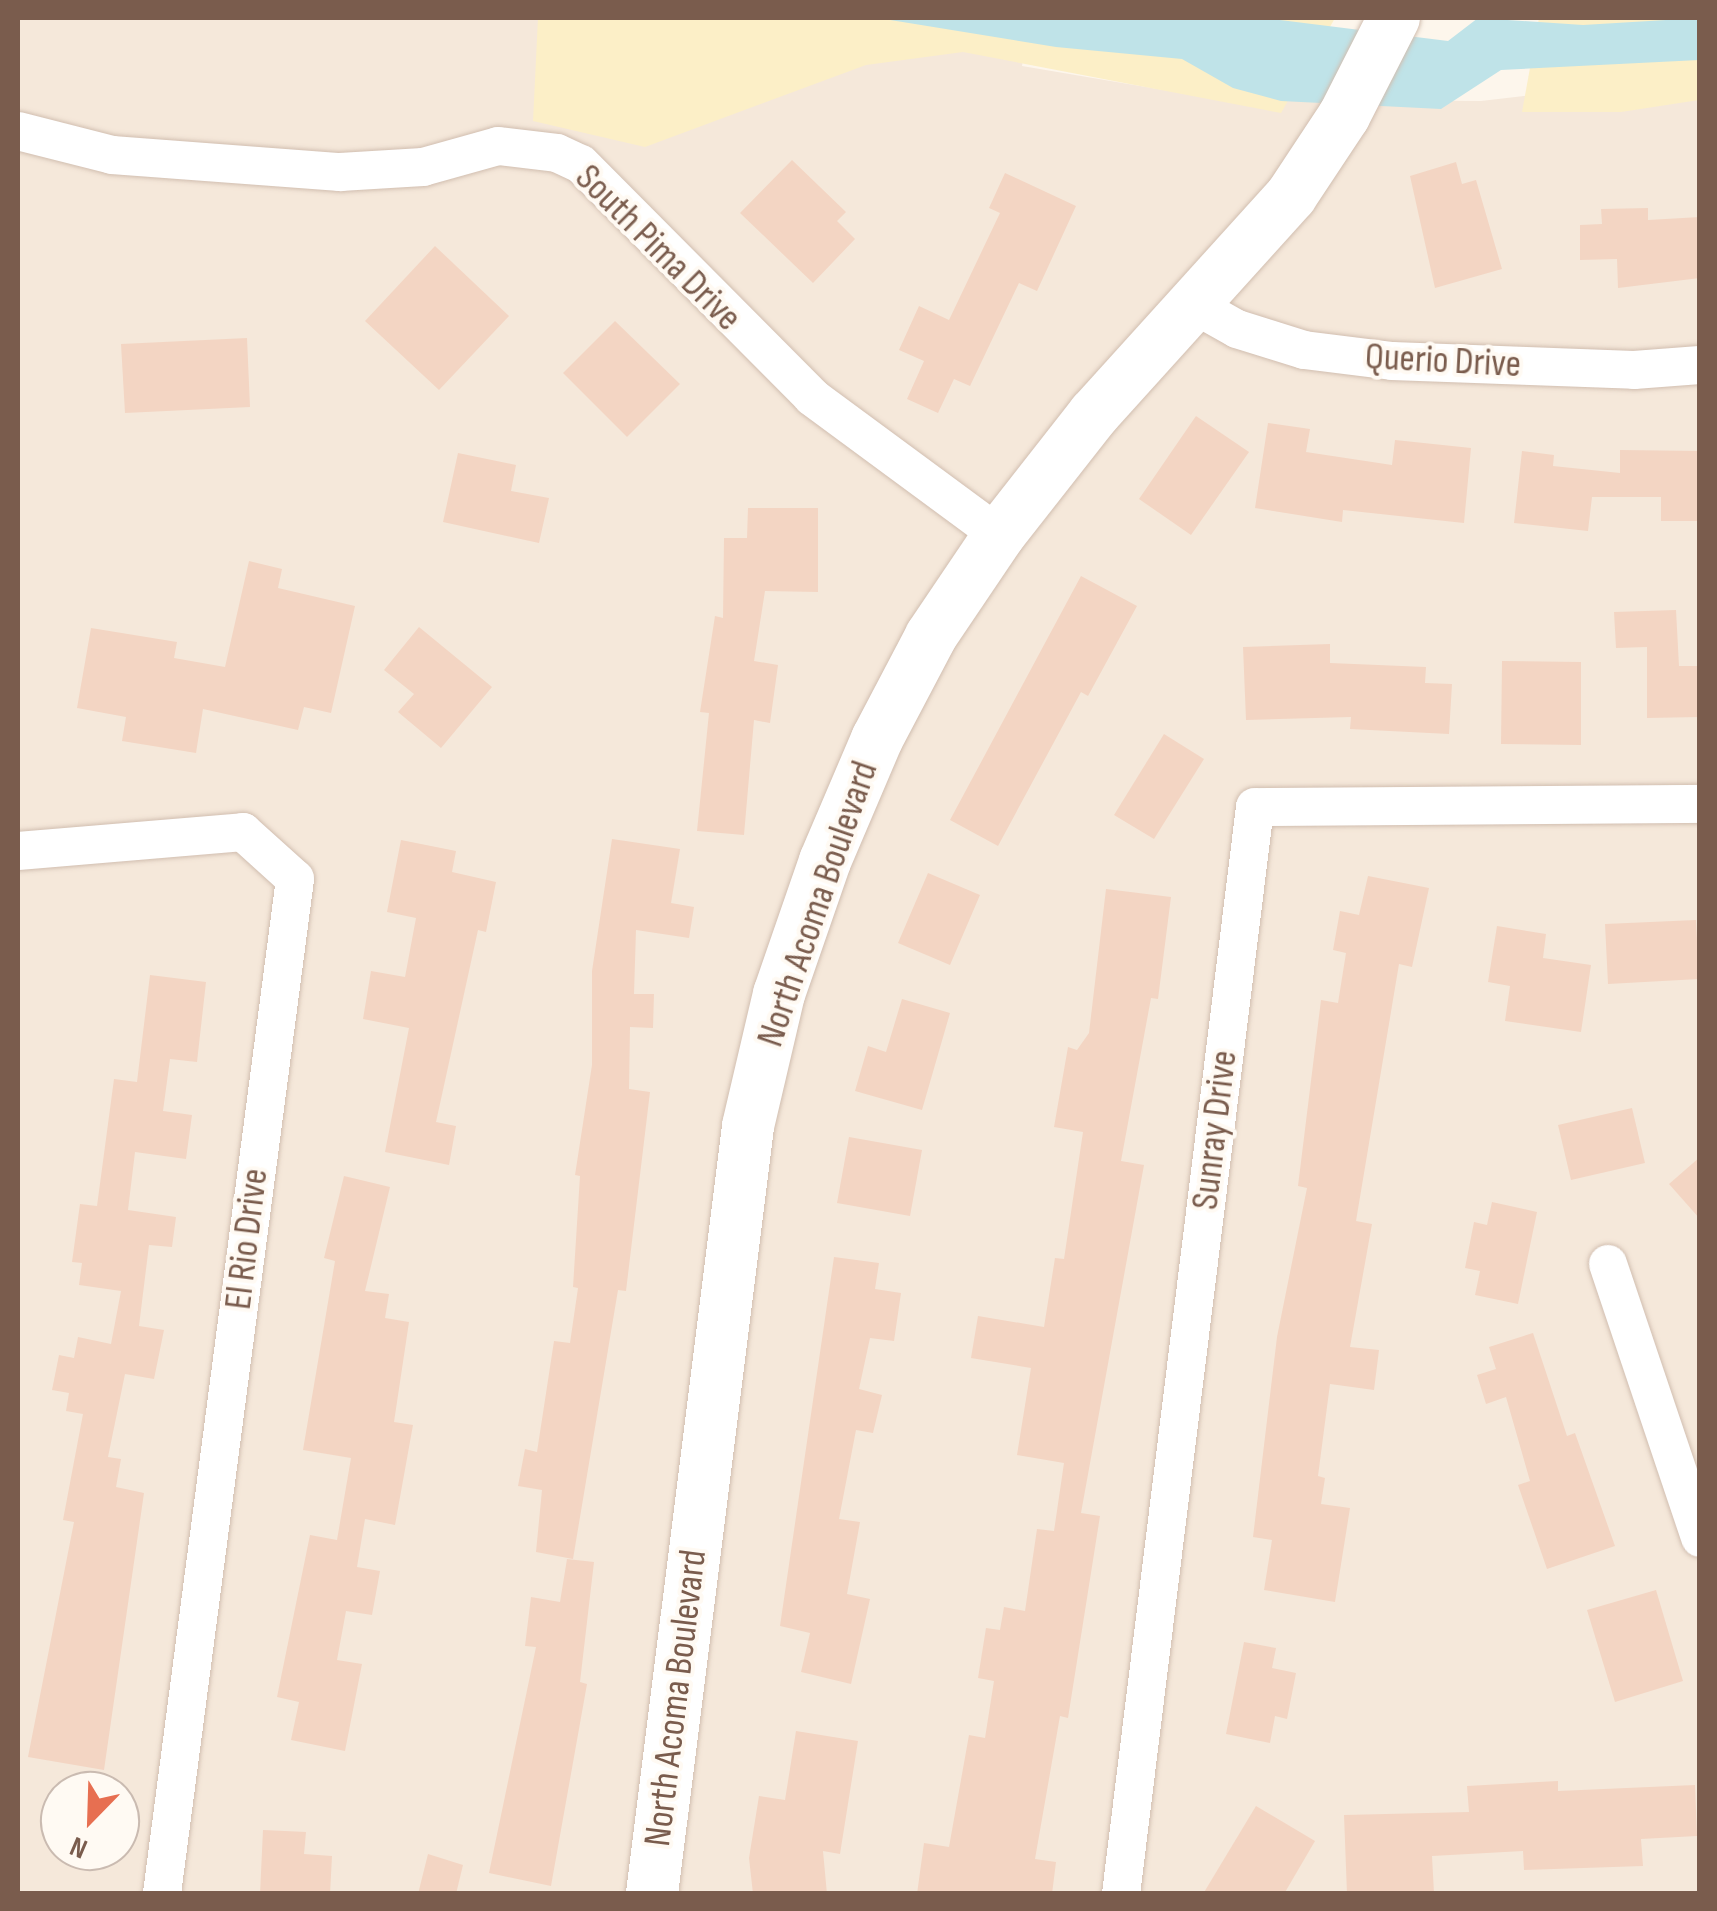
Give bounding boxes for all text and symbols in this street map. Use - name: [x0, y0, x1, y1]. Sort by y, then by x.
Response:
- street label: South Pima Drive: [565, 155, 751, 341]
- street label: Querio Drive: [1364, 334, 1522, 388]
- street label: North Acoma Boulevard: [748, 755, 888, 1053]
- street label: Sunray Drive: [1183, 1048, 1247, 1212]
- street label: El Rio Drive: [216, 1166, 278, 1312]
- street label: North Acoma Boulevard: [635, 1547, 717, 1849]
- north arrow: [40, 1771, 140, 1871]
- text: N: [66, 1829, 92, 1865]

